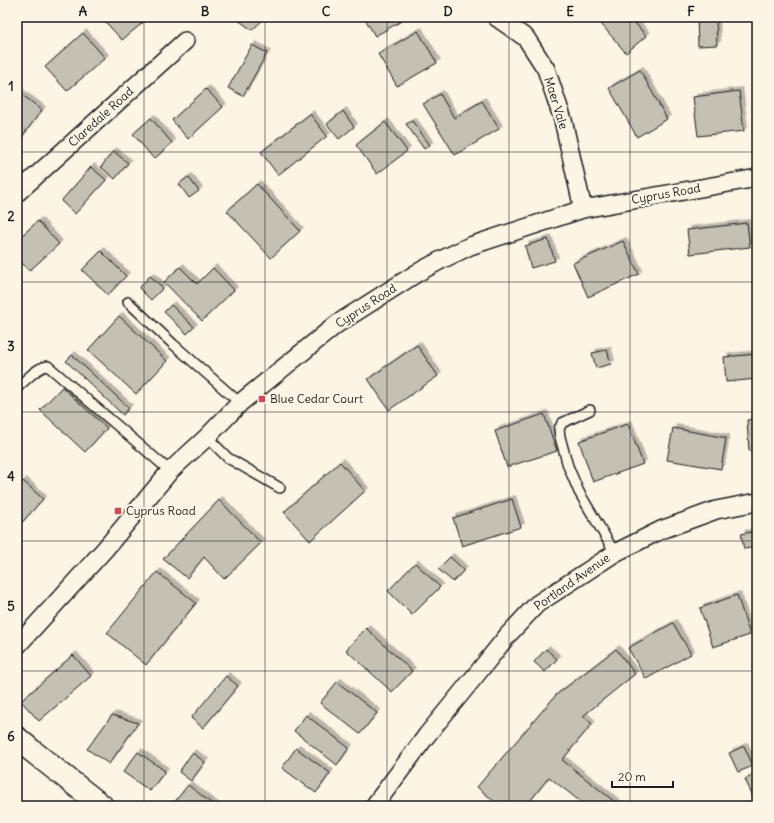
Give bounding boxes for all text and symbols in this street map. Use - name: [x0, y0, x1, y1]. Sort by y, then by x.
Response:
- text: A: [79, 3, 88, 20]
- text: B: [201, 3, 210, 20]
- text: C: [322, 3, 331, 20]
- text: D: [443, 3, 453, 20]
- text: E: [566, 3, 574, 20]
- text: F: [687, 3, 695, 20]
- street label: Maer Vale: [541, 75, 571, 131]
- text: 1: [8, 78, 14, 95]
- street label: Claredale Road: [65, 83, 136, 150]
- street label: Cyprus Road: [630, 180, 702, 207]
- text: 2: [7, 208, 15, 225]
- street label: Cyprus Road: [332, 280, 399, 331]
- text: 3: [7, 338, 15, 355]
- place label: Blue Cedar Court: [270, 391, 363, 406]
- marker: Blue Cedar Court: [257, 394, 267, 404]
- text: 4: [7, 468, 15, 485]
- place label: Cyprus Road: [126, 503, 196, 518]
- marker: Cyprus Road: [113, 506, 123, 516]
- street label: Portland Avenue: [531, 550, 613, 613]
- text: 5: [7, 598, 15, 615]
- text: 6: [7, 728, 15, 745]
- scale bar: [612, 763, 673, 789]
- text: 20 m: [618, 769, 646, 784]

